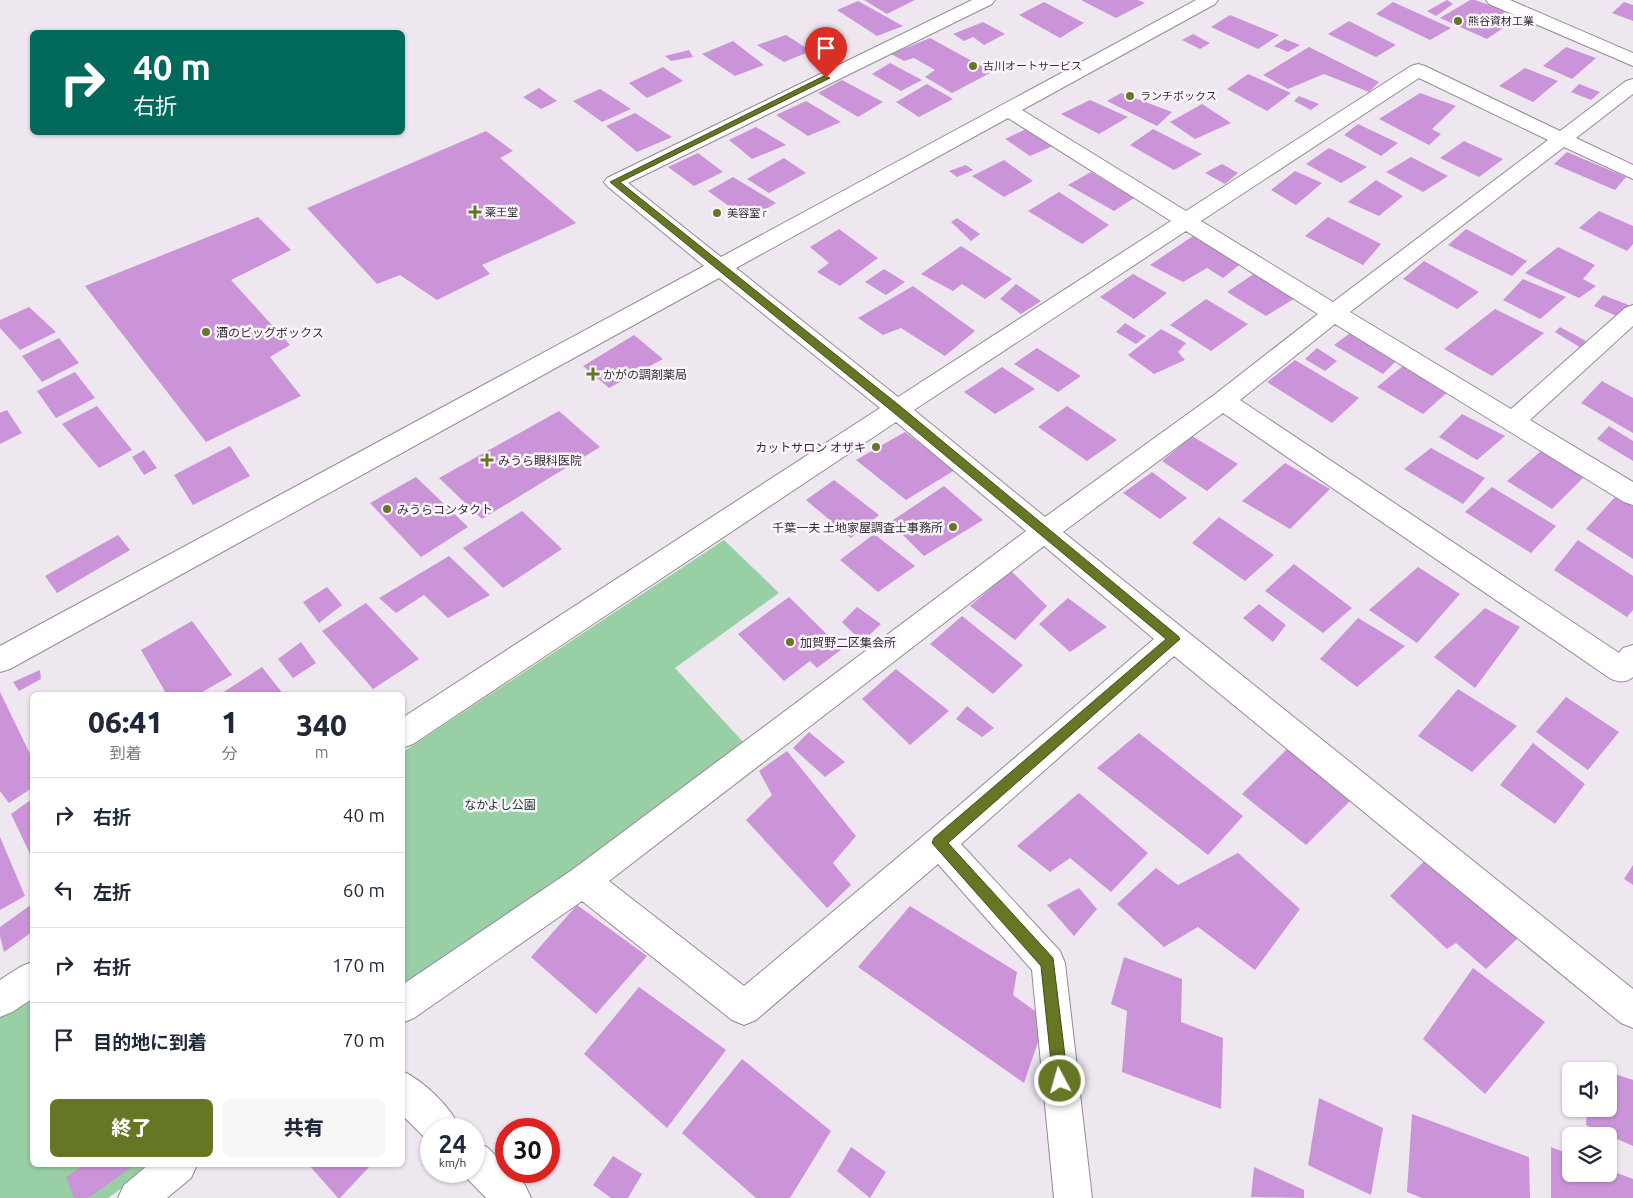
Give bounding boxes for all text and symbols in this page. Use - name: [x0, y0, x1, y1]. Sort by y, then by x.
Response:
- marker: 熊谷資材工業: [1452, 15, 1464, 27]
- place label: 熊谷資材工業: [1468, 15, 1534, 27]
- pin: [805, 27, 847, 78]
- icon: arrive: [812, 34, 840, 62]
- text: 40 m: [133, 47, 211, 87]
- icon: right: [50, 50, 115, 115]
- marker: 古川オートサービス: [967, 60, 979, 72]
- place label: 古川オートサービス: [983, 60, 1082, 72]
- marker: ランチボックス: [1124, 90, 1136, 102]
- place label: ランチボックス: [1140, 90, 1217, 102]
- text: 右折: [133, 93, 177, 118]
- marker: 薬王堂: [469, 206, 481, 218]
- place label: 薬王堂: [485, 206, 518, 218]
- marker: 美容室 r: [711, 207, 723, 219]
- place label: 美容室 r: [727, 207, 768, 219]
- marker: 酒のビッグボックス: [200, 326, 212, 338]
- place label: 酒のビッグボックス: [216, 326, 324, 339]
- marker: かがの調剤薬局: [587, 368, 599, 380]
- place label: かがの調剤薬局: [603, 368, 687, 381]
- place label: カットサロン オザキ: [755, 441, 866, 454]
- marker: カットサロン オザキ: [870, 441, 882, 453]
- marker: みうら眼科医院: [480, 453, 494, 467]
- place label: みうら眼科医院: [498, 454, 582, 467]
- marker: みうらコンタクト: [381, 503, 393, 515]
- place label: みうらコンタクト: [397, 503, 493, 516]
- place label: 千葉一夫 土地家屋調査士事務所: [772, 521, 943, 534]
- marker: 千葉一夫 土地家屋調査士事務所: [947, 521, 959, 533]
- marker: 加賀野二区集会所: [784, 636, 796, 648]
- place label: 加賀野二区集会所: [800, 636, 896, 649]
- text: 06:41: [88, 705, 163, 739]
- text: 1: [221, 705, 238, 739]
- text: 340: [296, 708, 347, 742]
- text: m: [315, 743, 328, 761]
- text: 到着: [110, 744, 142, 762]
- text: 分: [222, 744, 238, 762]
- park label: なかよし公園: [464, 798, 536, 811]
- icon: right: [50, 801, 78, 829]
- text: 40 m: [343, 804, 385, 826]
- text: 右折: [93, 806, 131, 828]
- icon: left: [50, 876, 78, 904]
- text: 60 m: [343, 879, 385, 901]
- text: 左折: [93, 881, 131, 903]
- icon: right: [50, 951, 78, 979]
- text: 170 m: [332, 954, 385, 976]
- text: 右折: [93, 956, 131, 978]
- icon: arrive: [50, 1026, 78, 1054]
- text: 70 m: [343, 1029, 385, 1051]
- text: 目的地に到着: [93, 1031, 207, 1053]
- position arrow: [1033, 1054, 1085, 1106]
- map controls: [1562, 1062, 1617, 1182]
- button: sound: [1562, 1062, 1617, 1117]
- button: 終了: [50, 1099, 213, 1157]
- button: 共有: [223, 1099, 385, 1157]
- speed limit sign: 30: [495, 1118, 560, 1183]
- button: layers: [1562, 1127, 1617, 1182]
- text: 24: [438, 1130, 467, 1158]
- text: km/h: [439, 1156, 466, 1169]

